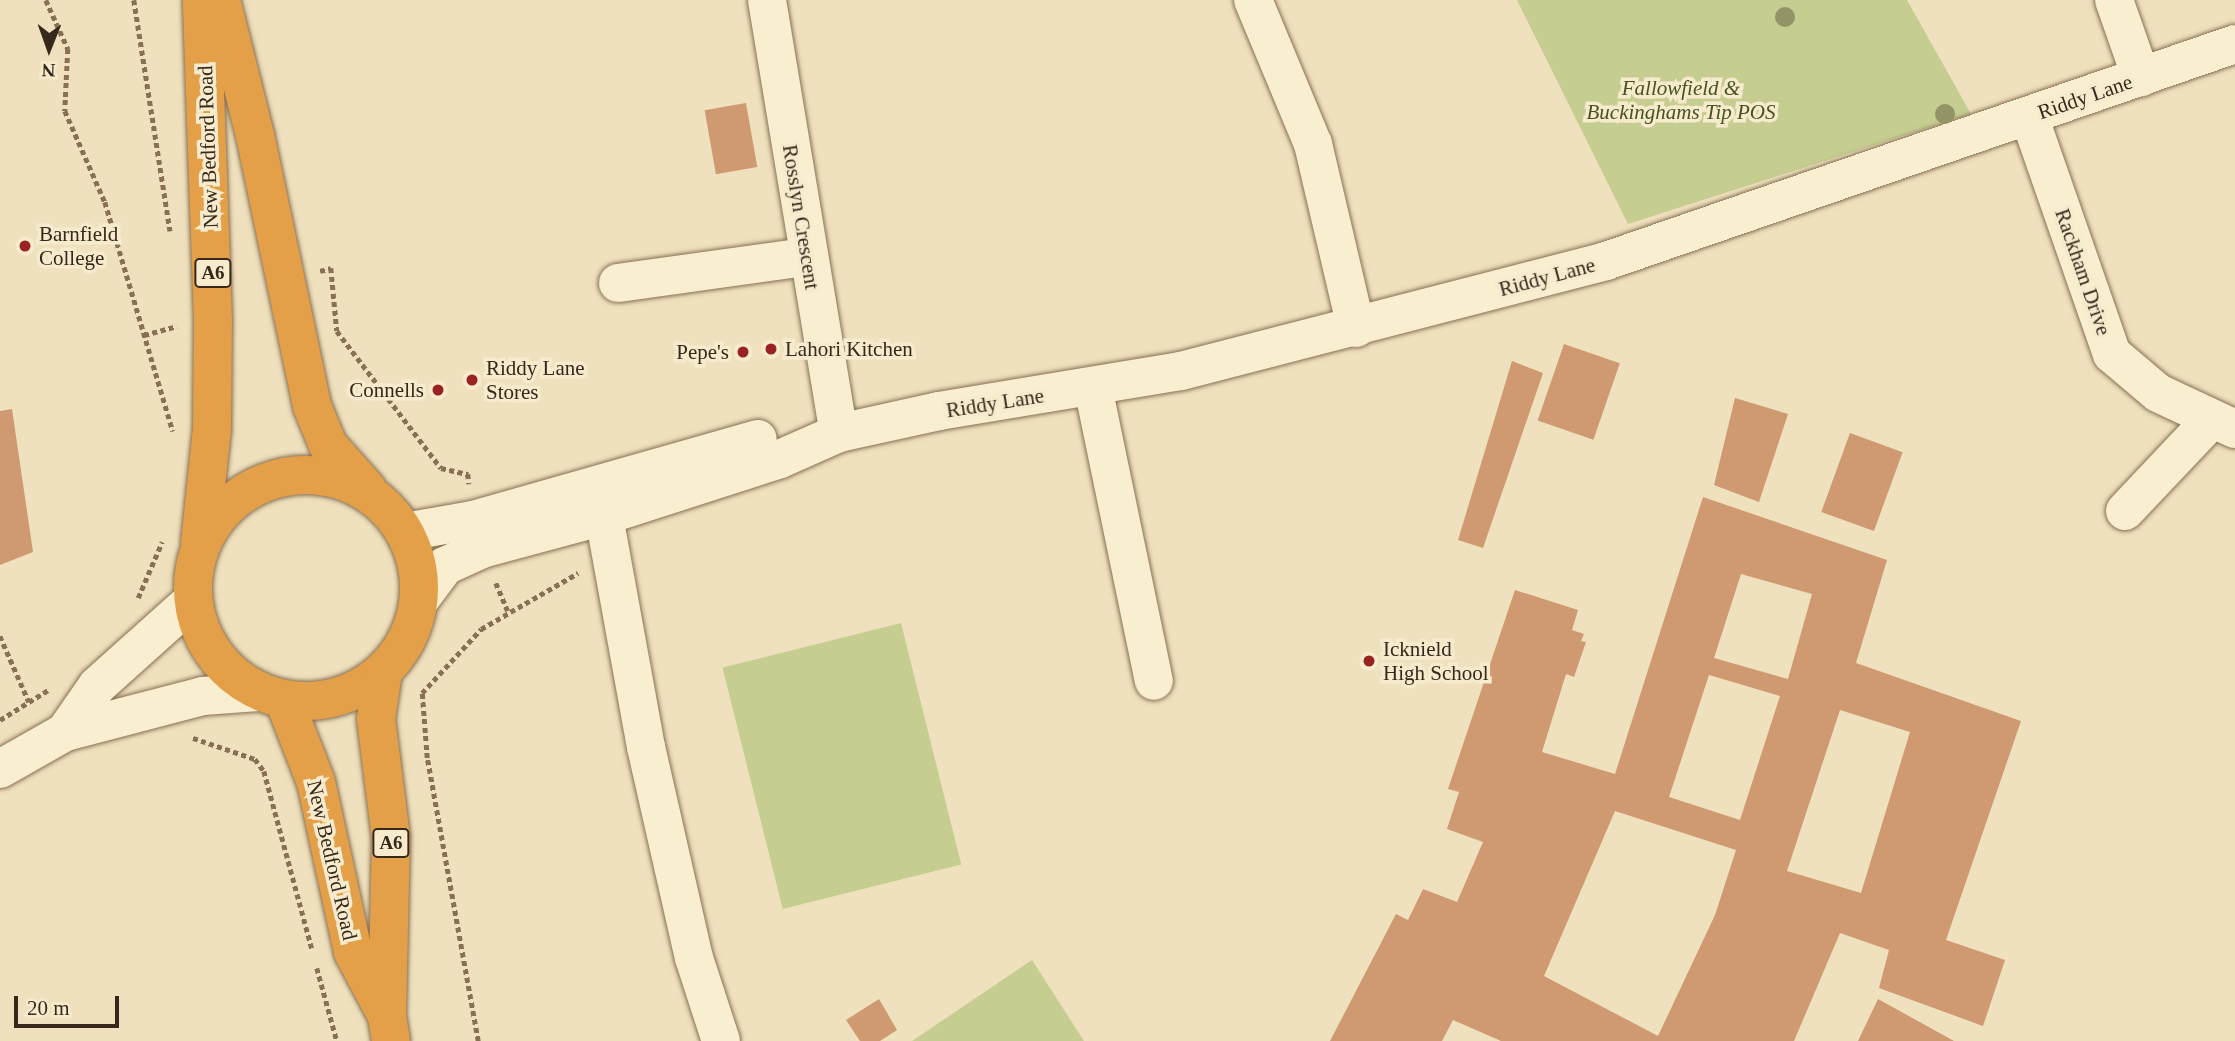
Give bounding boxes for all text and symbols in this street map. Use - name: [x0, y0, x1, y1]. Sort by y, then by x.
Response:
- north arrow: [14, 14, 84, 84]
- text: N: [42, 60, 56, 81]
- street label: New Bedford Road: [193, 65, 223, 229]
- street label: Riddy Lane: [2034, 69, 2136, 125]
- park label: Fallowfield & Buckinghams Tip POS: [1587, 75, 1775, 125]
- street label: Rosslyn Crescent: [777, 143, 825, 291]
- street label: Rackham Drive: [2050, 205, 2116, 339]
- place label: Barnfield College: [39, 221, 118, 271]
- marker: Barnfield College: [17, 238, 33, 254]
- street label: Riddy Lane: [1496, 252, 1598, 302]
- road number: A6: [194, 258, 232, 288]
- place label: Lahori Kitchen: [785, 336, 913, 362]
- place label: Pepe's: [676, 339, 729, 365]
- marker: Lahori Kitchen: [763, 341, 779, 357]
- marker: Pepe's: [735, 344, 751, 360]
- place label: Riddy Lane Stores: [486, 355, 585, 405]
- marker: Riddy Lane Stores: [464, 372, 480, 388]
- place label: Connells: [349, 377, 424, 403]
- marker: Connells: [430, 382, 446, 398]
- street label: Riddy Lane: [944, 383, 1046, 423]
- place label: Icknield High School: [1383, 636, 1489, 686]
- marker: Icknield High School: [1361, 653, 1377, 669]
- street label: New Bedford Road: [301, 778, 363, 942]
- road number: A6: [372, 828, 410, 858]
- scale bar: [18, 982, 122, 1026]
- text: 20 m: [27, 996, 70, 1020]

